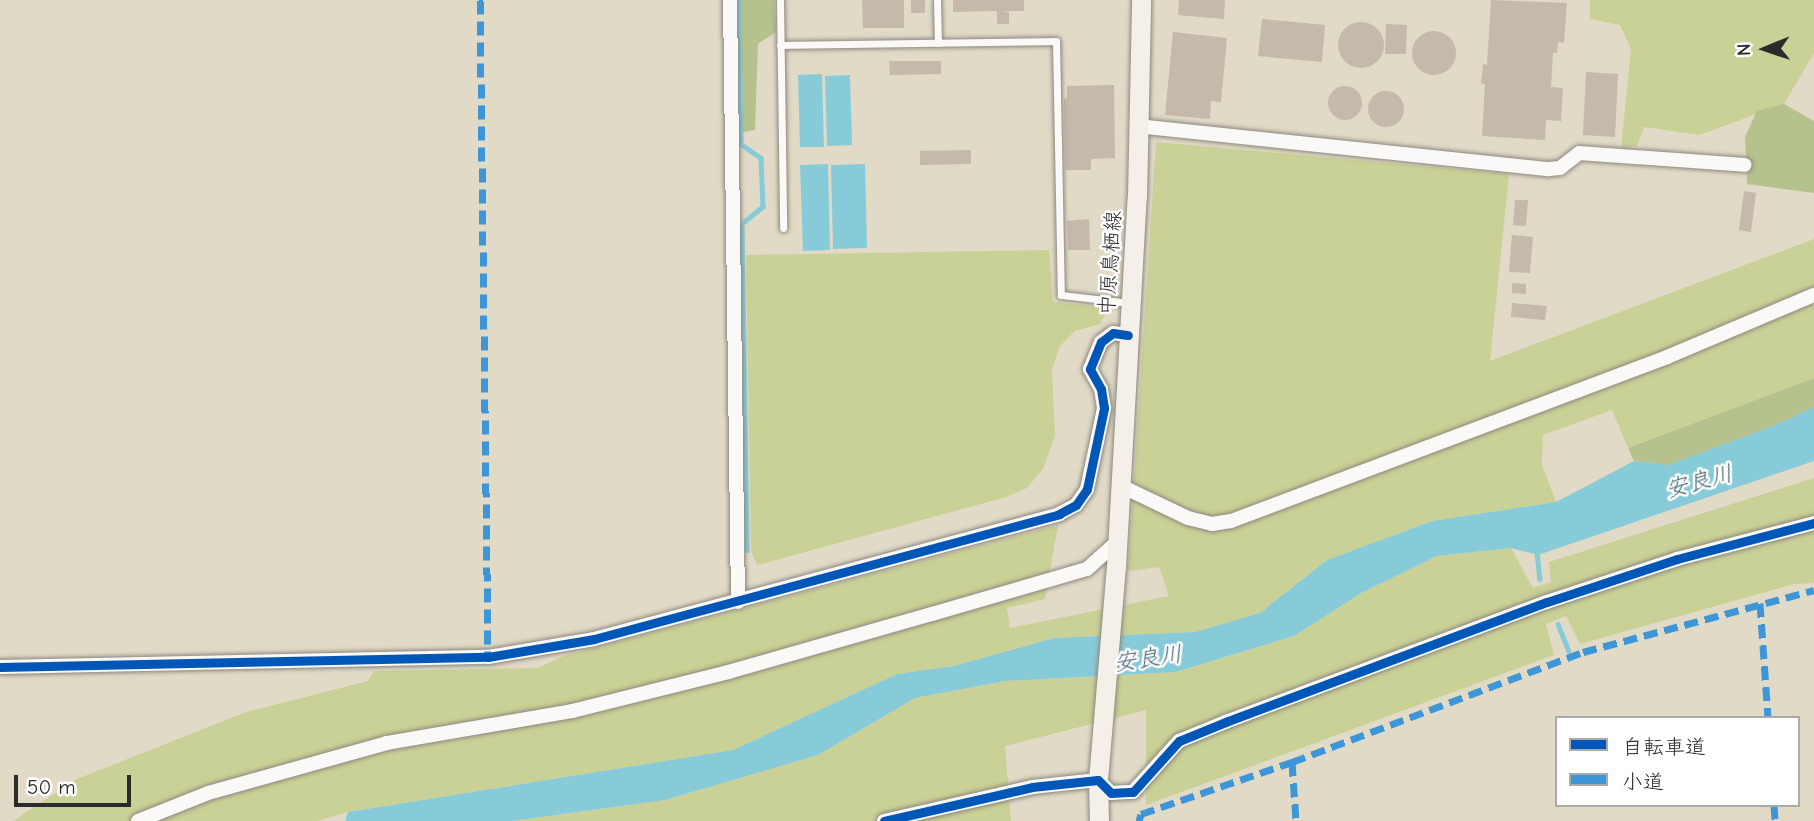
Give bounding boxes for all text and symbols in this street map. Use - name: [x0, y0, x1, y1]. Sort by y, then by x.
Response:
- north arrow: [1730, 14, 1800, 84]
- text: N: [1733, 43, 1755, 56]
- street label: 中原鳥栖線: [1094, 210, 1126, 316]
- water label: 安良川: [1662, 460, 1736, 504]
- water label: 安良川: [1112, 641, 1184, 677]
- legend: [1555, 716, 1800, 807]
- text: 自転車道: [1622, 735, 1706, 759]
- scale bar: [18, 762, 135, 806]
- text: 小道: [1622, 770, 1664, 794]
- text: 50 m: [27, 775, 76, 799]

